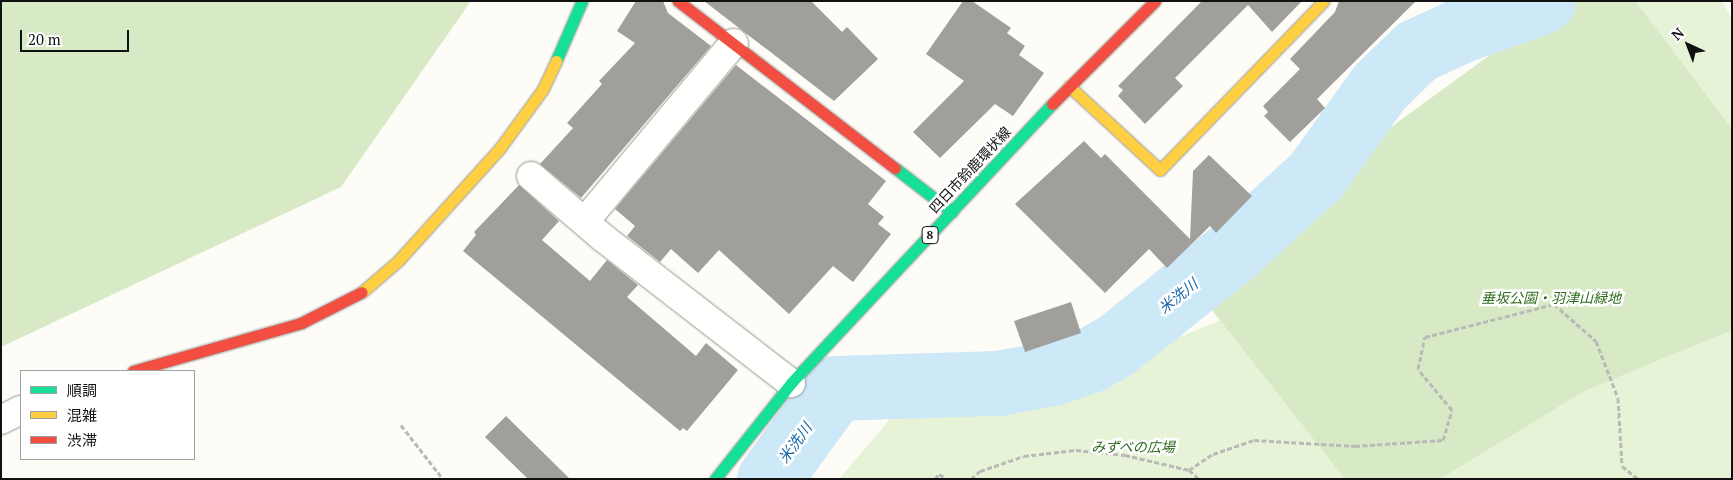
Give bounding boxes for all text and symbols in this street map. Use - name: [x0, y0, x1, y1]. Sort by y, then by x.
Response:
- scale bar: [22, 20, 131, 52]
- north arrow: [1663, 20, 1713, 70]
- text: N: [1667, 23, 1688, 44]
- text: 20 m: [28, 29, 61, 49]
- street label: 四日市鈴鹿環状線: [926, 123, 1014, 217]
- road number: 8: [921, 226, 939, 244]
- water label: 米洗川: [1155, 275, 1201, 317]
- park label: 垂坂公園・羽津山緑地: [1481, 290, 1621, 306]
- legend: [20, 370, 195, 460]
- text: 順調: [67, 380, 97, 400]
- text: 混雑: [67, 405, 97, 425]
- water label: 米洗川: [774, 420, 816, 466]
- text: 渋滞: [67, 430, 97, 450]
- park label: みずべの広場: [1091, 439, 1175, 455]

